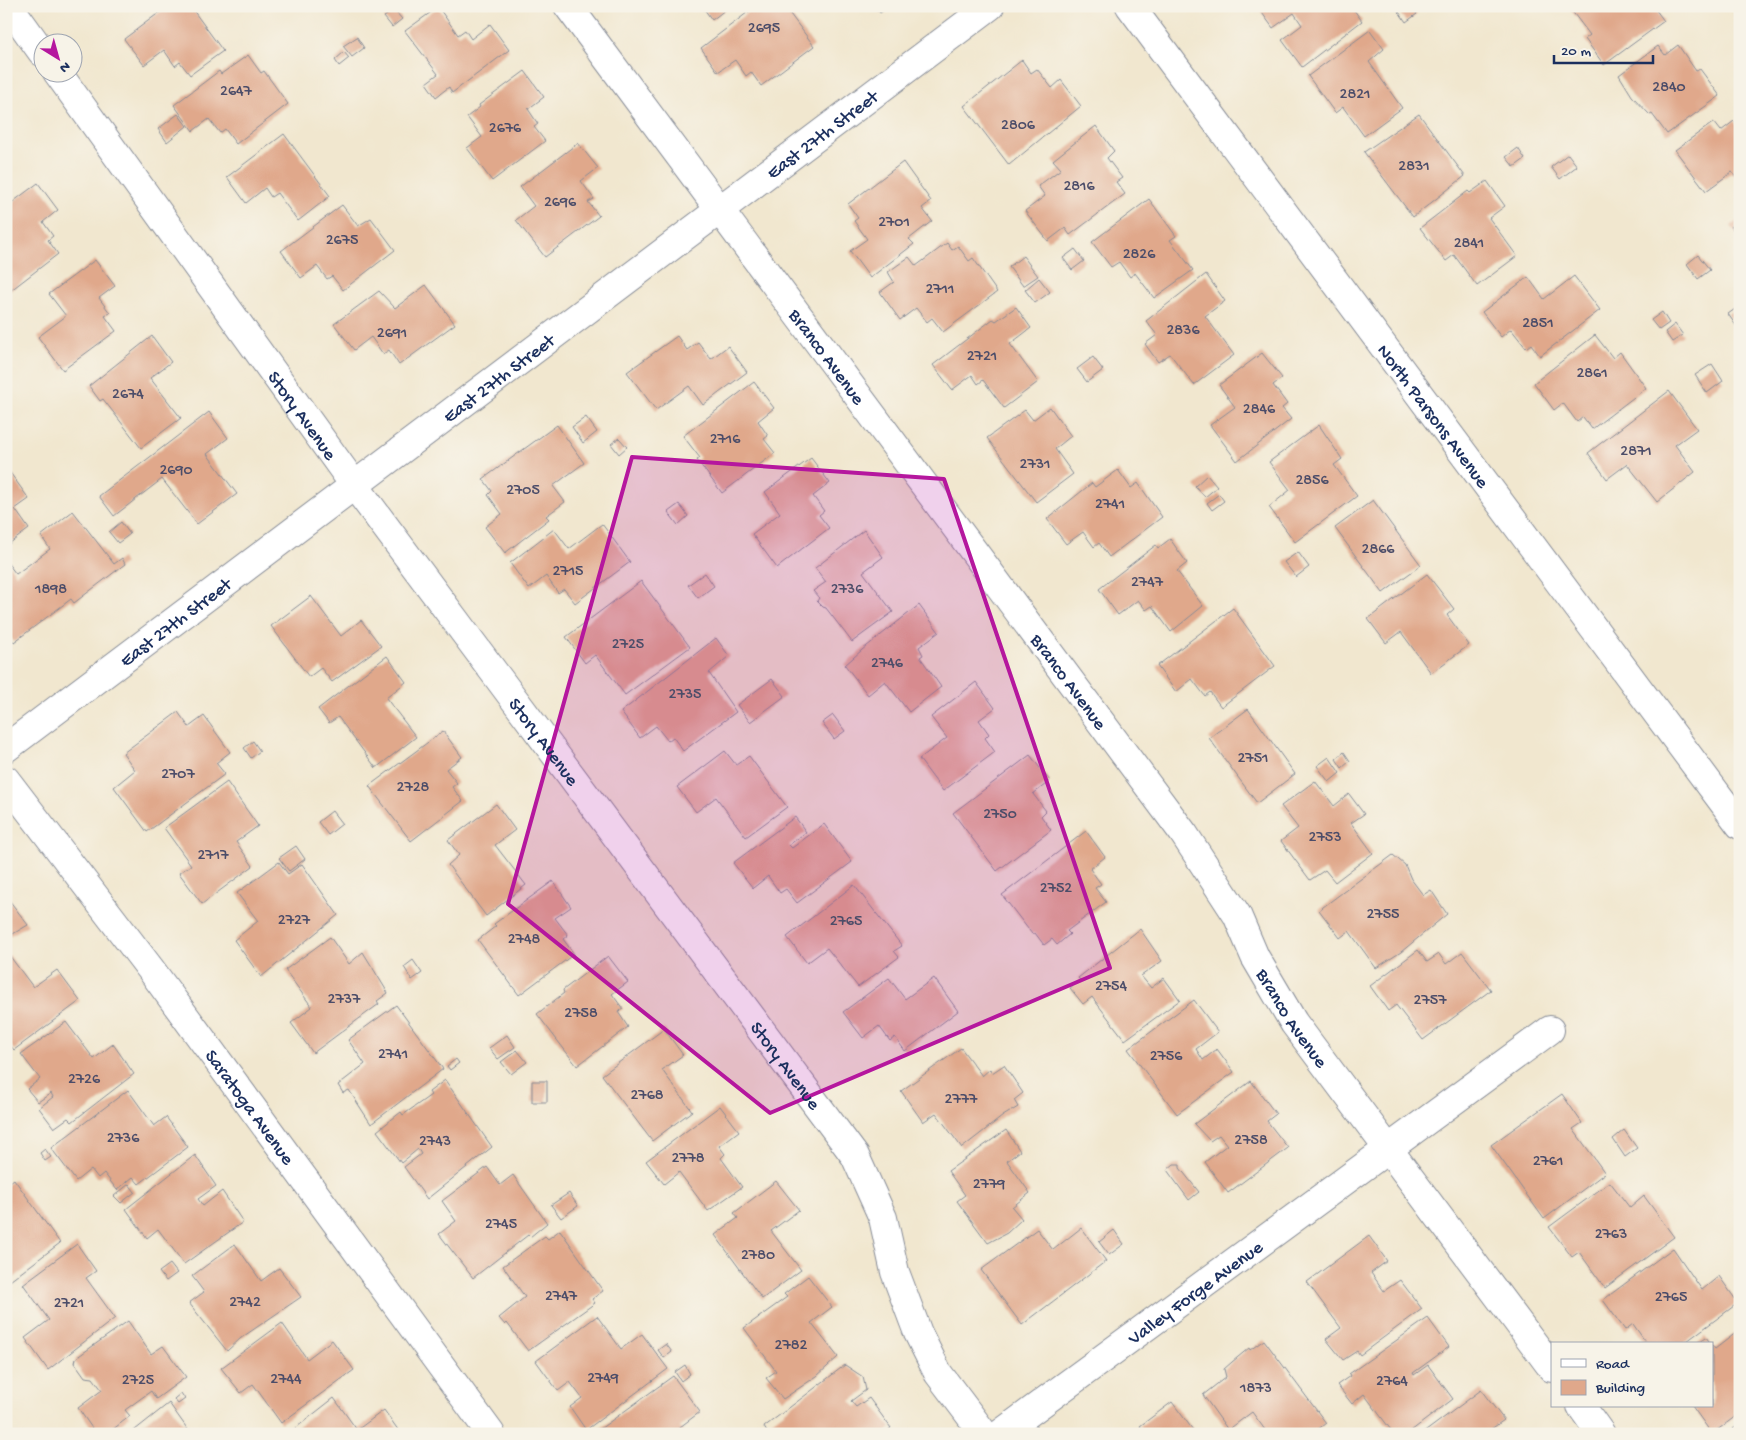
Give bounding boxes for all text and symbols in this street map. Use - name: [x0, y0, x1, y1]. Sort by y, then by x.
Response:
- house number: 2695: [748, 20, 780, 39]
- north arrow: [32, 32, 82, 82]
- scale bar: [1554, 32, 1652, 64]
- text: 20 m: [1561, 43, 1591, 61]
- text: N: [56, 57, 73, 76]
- house number: 2840: [1652, 79, 1686, 98]
- house number: 2647: [220, 83, 253, 102]
- street label: East 27th Street: [763, 85, 886, 186]
- house number: 2821: [1340, 86, 1370, 105]
- house number: 2806: [1001, 117, 1036, 136]
- house number: 2676: [489, 120, 522, 139]
- house number: 2831: [1398, 158, 1430, 177]
- house number: 2816: [1063, 178, 1095, 197]
- house number: 2696: [544, 194, 577, 213]
- house number: 2701: [878, 214, 910, 233]
- house number: 2675: [326, 232, 358, 251]
- house number: 2841: [1454, 235, 1484, 254]
- house number: 2826: [1123, 246, 1156, 265]
- house number: 2711: [925, 281, 955, 300]
- street label: Branco Avenue: [782, 304, 869, 411]
- house number: 2851: [1522, 315, 1554, 334]
- house number: 2836: [1166, 322, 1200, 341]
- house number: 2691: [377, 325, 407, 344]
- street label: East 27th Street: [439, 329, 562, 429]
- street label: North Parsons Avenue: [1371, 341, 1493, 494]
- house number: 2721: [967, 348, 997, 367]
- house number: 2861: [1576, 365, 1608, 384]
- street label: Story Avenue: [261, 368, 341, 466]
- house number: 2674: [112, 386, 144, 405]
- house number: 2846: [1243, 401, 1276, 420]
- house number: 2716: [710, 431, 741, 450]
- house number: 2871: [1620, 443, 1652, 462]
- house number: 2731: [1020, 456, 1050, 475]
- house number: 2690: [159, 462, 193, 481]
- house number: 2856: [1295, 472, 1329, 491]
- house number: 2705: [506, 482, 540, 501]
- house number: 2741: [1095, 496, 1125, 515]
- house number: 2866: [1362, 541, 1395, 560]
- house number: 2715: [552, 563, 584, 582]
- street label: East 27th Street: [116, 573, 239, 673]
- house number: 2747: [1131, 574, 1164, 593]
- house number: 1898: [34, 581, 67, 600]
- house number: 2736: [831, 581, 864, 600]
- street label: Branco Avenue: [1023, 629, 1111, 736]
- house number: 2725: [612, 636, 644, 655]
- house number: 2746: [871, 655, 904, 674]
- house number: 2735: [669, 686, 701, 705]
- street label: Story Avenue: [502, 694, 583, 792]
- house number: 2751: [1237, 750, 1269, 769]
- house number: 2707: [161, 766, 195, 785]
- house number: 2728: [397, 779, 430, 798]
- house number: 2750: [983, 806, 1017, 825]
- house number: 2753: [1309, 829, 1341, 848]
- house number: 2717: [198, 847, 229, 866]
- house number: 2752: [1040, 880, 1072, 899]
- house number: 2755: [1367, 906, 1400, 925]
- house number: 2727: [278, 912, 311, 931]
- house number: 2765: [830, 913, 862, 932]
- house number: 2748: [508, 931, 540, 950]
- street label: Branco Avenue: [1249, 965, 1332, 1074]
- house number: 2754: [1095, 978, 1128, 997]
- house number: 2737: [328, 991, 361, 1010]
- house number: 2757: [1414, 992, 1447, 1011]
- house number: 2758: [564, 1005, 598, 1024]
- street label: Story Avenue: [744, 1018, 824, 1115]
- street label: Saratoga Avenue: [198, 1046, 298, 1171]
- house number: 2741: [378, 1046, 408, 1065]
- house number: 2756: [1150, 1048, 1183, 1067]
- house number: 2726: [68, 1071, 101, 1090]
- house number: 2768: [630, 1087, 664, 1106]
- house number: 2777: [945, 1091, 978, 1110]
- house number: 2736: [107, 1130, 140, 1149]
- house number: 2758: [1234, 1132, 1268, 1151]
- house number: 2743: [419, 1133, 451, 1152]
- house number: 2778: [671, 1150, 705, 1169]
- house number: 2761: [1533, 1153, 1563, 1172]
- house number: 2779: [973, 1176, 1005, 1195]
- house number: 2745: [485, 1216, 517, 1235]
- house number: 2763: [1595, 1226, 1627, 1245]
- street label: Valley Forge Avenue: [1123, 1237, 1268, 1352]
- house number: 2780: [741, 1247, 775, 1266]
- house number: 2747: [545, 1288, 578, 1307]
- house number: 2765: [1655, 1289, 1687, 1308]
- house number: 2742: [229, 1294, 261, 1313]
- house number: 2721: [54, 1295, 84, 1314]
- house number: 2782: [775, 1337, 808, 1356]
- legend: [1551, 1342, 1714, 1408]
- text: Road: [1596, 1356, 1630, 1374]
- house number: 2749: [587, 1370, 619, 1389]
- house number: 2744: [270, 1371, 302, 1390]
- house number: 2725: [122, 1372, 154, 1391]
- house number: 2764: [1376, 1373, 1408, 1392]
- house number: 1873: [1239, 1380, 1272, 1399]
- text: Building: [1595, 1380, 1645, 1398]

